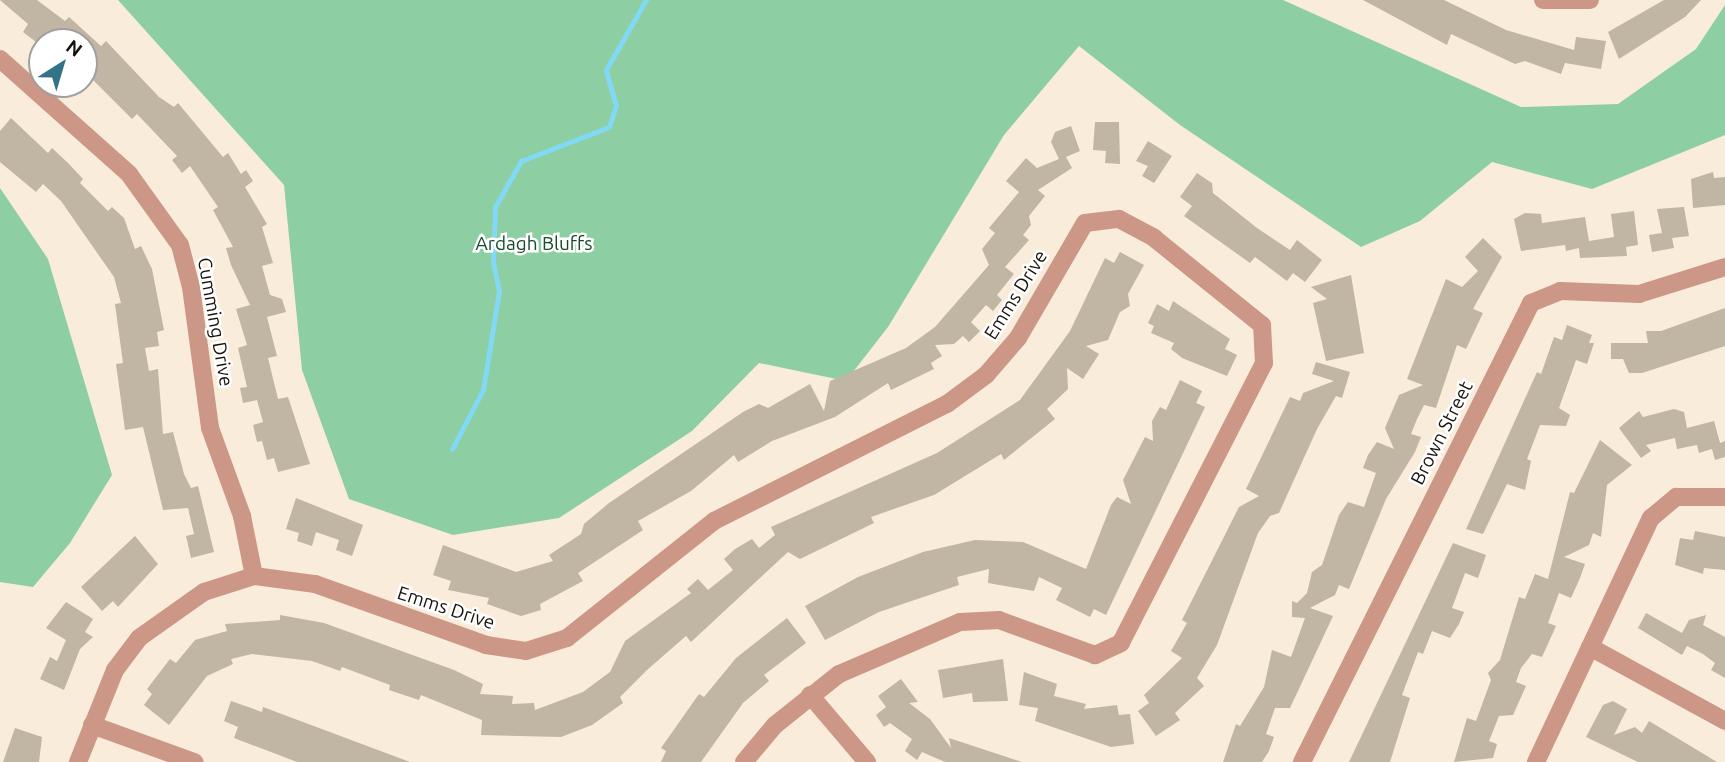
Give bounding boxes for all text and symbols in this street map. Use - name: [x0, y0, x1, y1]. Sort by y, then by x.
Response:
- north arrow: [28, 28, 98, 98]
- text: N: [62, 35, 87, 61]
- park label: Ardagh Bluffs: [475, 233, 593, 255]
- street label: Emms Drive: [980, 246, 1052, 344]
- street label: Cumming Drive: [192, 256, 238, 388]
- street label: Brown Street: [1406, 377, 1478, 489]
- street label: Emms Drive: [394, 582, 498, 634]

